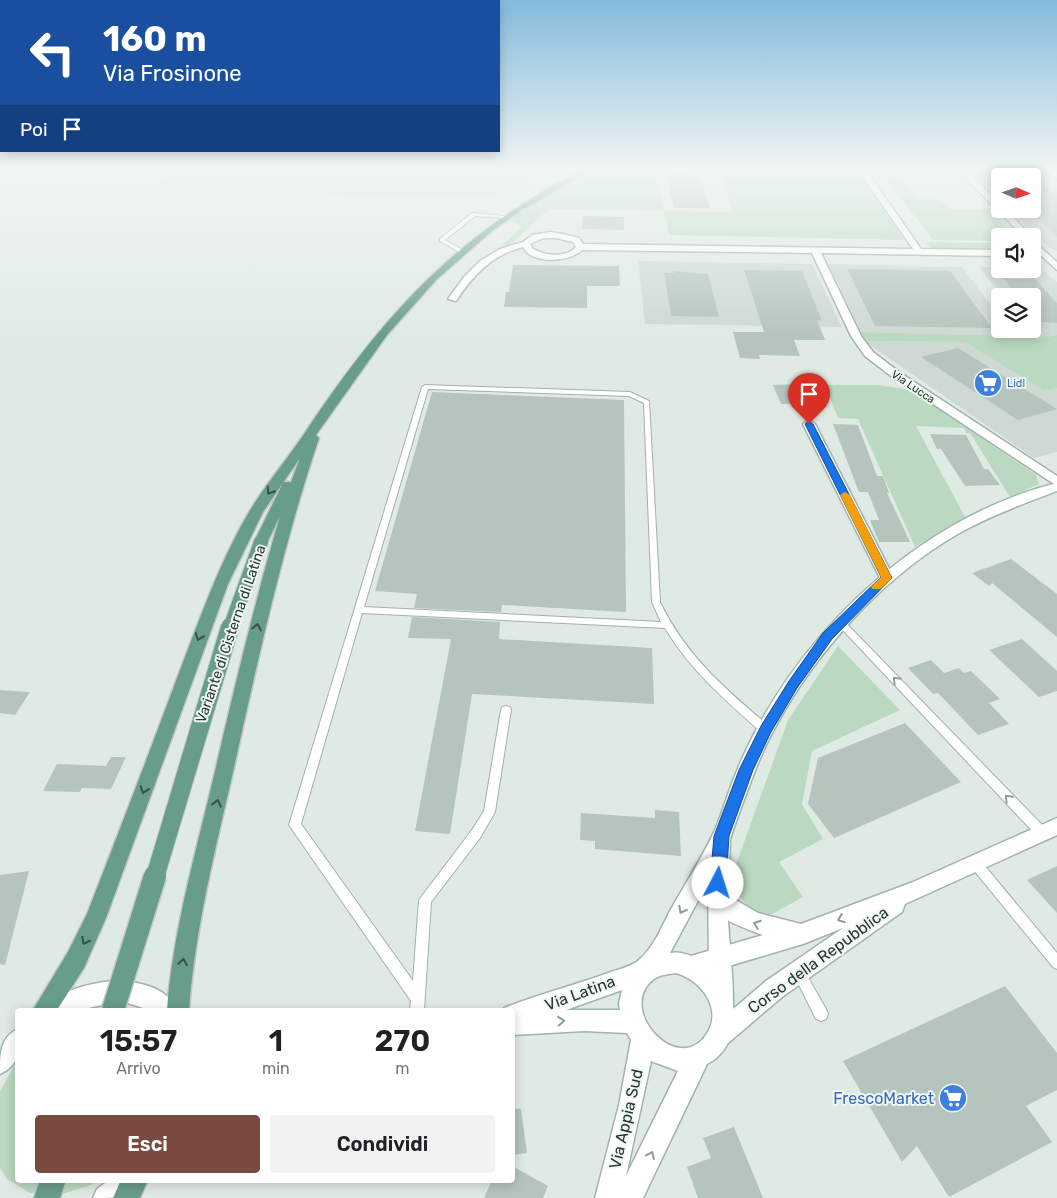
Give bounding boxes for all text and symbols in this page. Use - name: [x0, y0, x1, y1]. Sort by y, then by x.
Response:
- text: 160 m: [103, 18, 207, 60]
- icon: left: [20, 20, 85, 85]
- text: Via Frosinone: [103, 60, 242, 87]
- icon: arrive: [58, 115, 86, 143]
- text: Poi: [20, 118, 48, 141]
- north arrow: [991, 168, 1041, 218]
- map controls: [991, 168, 1041, 338]
- button: sound: [991, 228, 1041, 278]
- button: layers: [991, 288, 1041, 338]
- street label: Via Lucca: [889, 368, 937, 406]
- supermarket icon: Lidl: [973, 368, 1003, 398]
- pin: [788, 373, 830, 424]
- place label: Lidl: [1007, 377, 1025, 390]
- icon: arrive: [795, 380, 823, 408]
- one-way arrow: [266, 485, 276, 494]
- street label: Variante di Cisterna di Latina: [193, 543, 269, 725]
- one-way arrow: [251, 623, 262, 632]
- one-way arrow: [195, 632, 205, 641]
- one-way arrow: [893, 677, 902, 686]
- one-way arrow: [140, 785, 150, 793]
- one-way arrow: [1005, 794, 1014, 803]
- one-way arrow: [211, 798, 222, 807]
- position arrow: [691, 856, 743, 908]
- street label: Corso della Repubblica: [744, 903, 892, 1017]
- one-way arrow: [678, 905, 688, 914]
- one-way arrow: [837, 913, 846, 923]
- one-way arrow: [753, 920, 761, 930]
- one-way arrow: [81, 936, 91, 945]
- one-way arrow: [177, 957, 187, 966]
- street label: Via Latina: [542, 972, 618, 1014]
- one-way arrow: [557, 1016, 565, 1027]
- text: 15:57: [100, 1023, 177, 1059]
- text: 1: [269, 1023, 283, 1059]
- text: 270: [374, 1023, 430, 1059]
- text: Arrivo: [116, 1059, 161, 1078]
- text: min: [262, 1059, 290, 1078]
- text: m: [395, 1059, 409, 1078]
- street label: Via Appia Sud: [605, 1067, 647, 1171]
- supermarket icon: FrescoMarket: [938, 1083, 968, 1113]
- place label: FrescoMarket: [833, 1089, 934, 1108]
- button: Esci: [35, 1115, 260, 1173]
- button: Condividi: [270, 1115, 495, 1173]
- one-way arrow: [645, 1151, 655, 1160]

